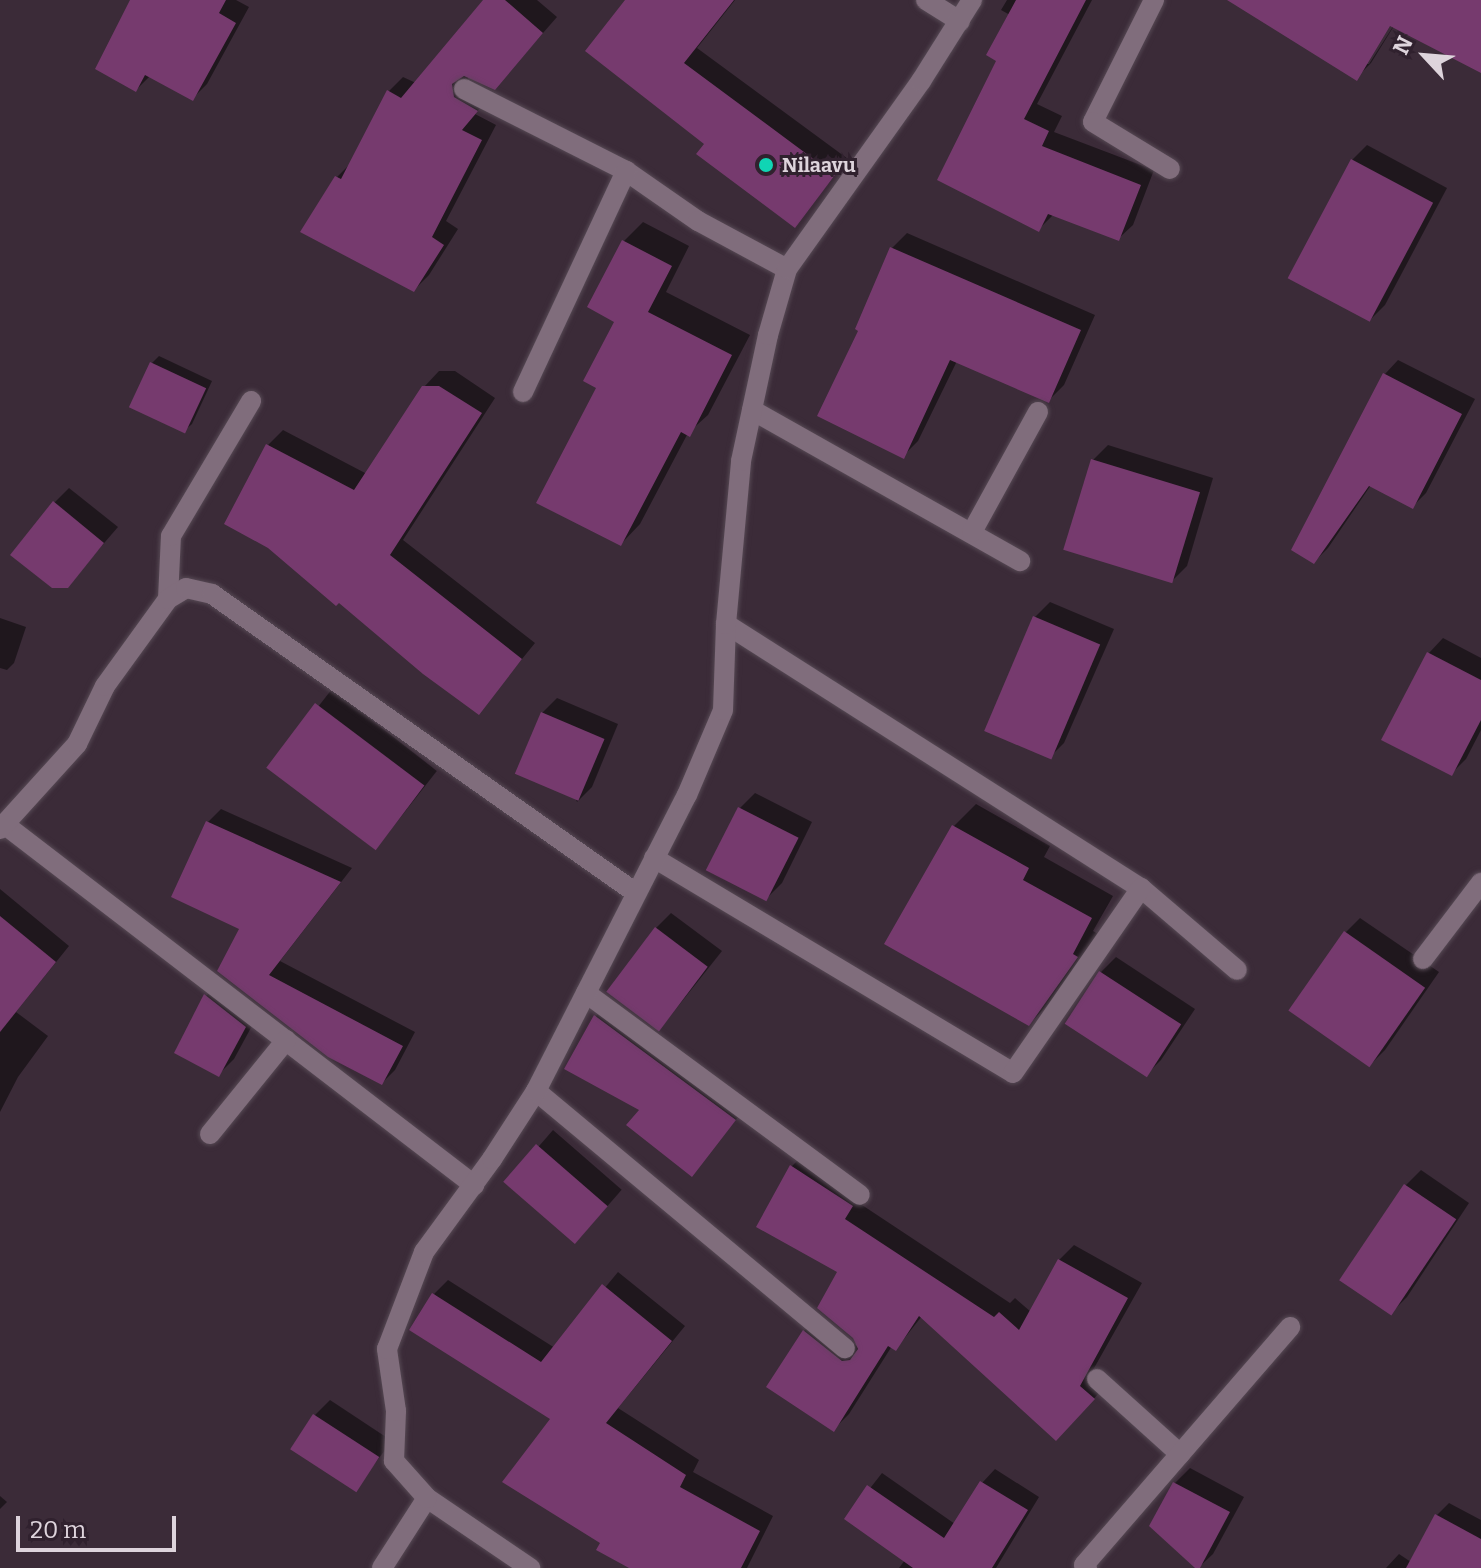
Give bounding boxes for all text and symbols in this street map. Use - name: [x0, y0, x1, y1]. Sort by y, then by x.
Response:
- north arrow: [1385, 16, 1465, 96]
- text: N: [1387, 32, 1419, 59]
- place label: Nilaavu: [782, 153, 856, 177]
- marker: Nilaavu: [757, 156, 775, 174]
- scale bar: [20, 1500, 180, 1550]
- text: 20 m: [30, 1516, 86, 1544]

